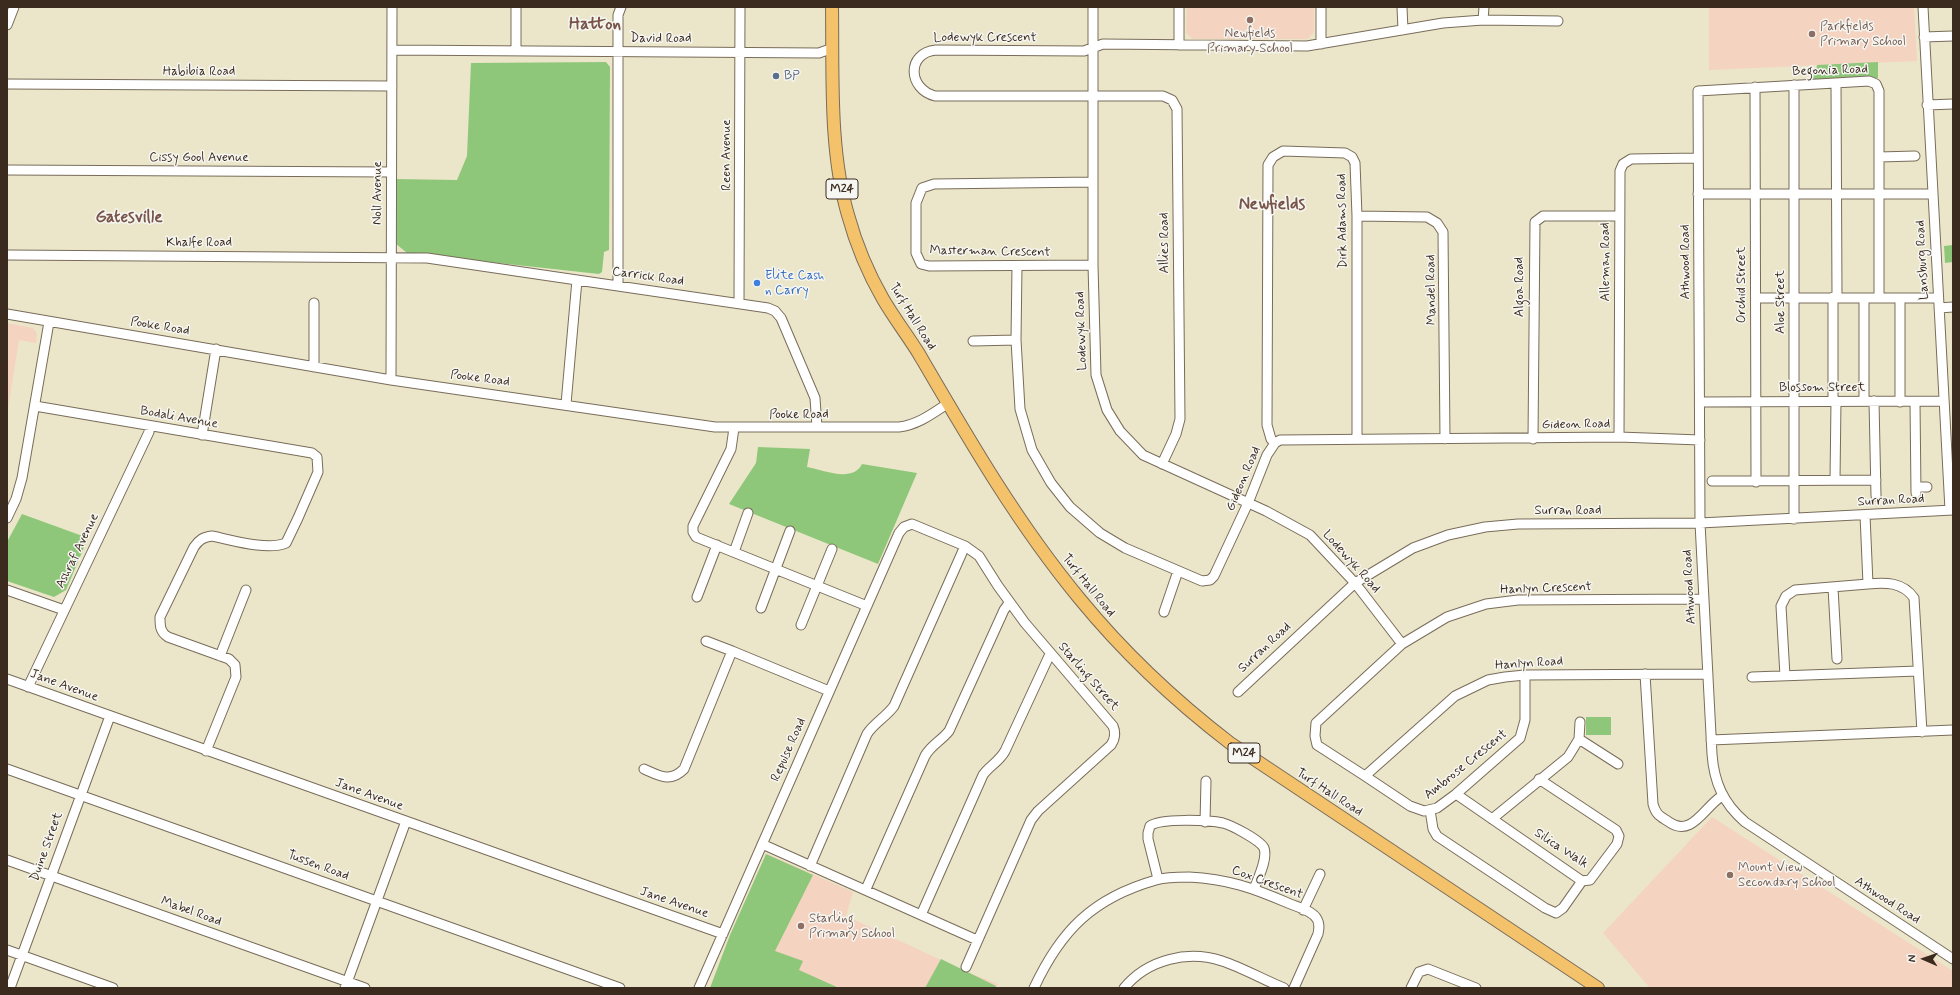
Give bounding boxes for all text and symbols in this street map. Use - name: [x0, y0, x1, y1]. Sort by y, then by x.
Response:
- district label: Hatton: [569, 15, 621, 35]
- marker: Newfields Primary School: [1245, 15, 1255, 25]
- place label: Parkfields Primary School: [1820, 19, 1906, 50]
- place label: Newfields Primary School: [1207, 26, 1293, 57]
- marker: Parkfields Primary School: [1807, 29, 1817, 39]
- street label: Lodewyk Crescent: [933, 30, 1037, 46]
- street label: David Road: [630, 31, 692, 47]
- street label: Begonia Road: [1792, 62, 1868, 80]
- street label: Habibia Road: [163, 64, 235, 80]
- place label: BP: [784, 68, 800, 84]
- marker: BP: [771, 71, 781, 81]
- street label: Reen Avenue: [719, 119, 735, 191]
- street label: Cissy Gool Avenue: [149, 150, 249, 166]
- street label: Noll Avenue: [370, 161, 386, 225]
- street label: Dirk Adams Road: [1334, 173, 1352, 269]
- road number: M24: [826, 179, 858, 199]
- district label: Newfields: [1239, 195, 1305, 215]
- district label: Gatesville: [95, 208, 163, 228]
- street label: Allies Road: [1157, 213, 1173, 273]
- street label: Lansburg Road: [1913, 220, 1933, 300]
- street label: Alleman Road: [1598, 222, 1614, 302]
- street label: Athwood Road: [1678, 224, 1694, 300]
- street label: Khalfe Road: [166, 235, 232, 251]
- street label: Masterman Crescent: [929, 243, 1051, 261]
- street label: Orchid Street: [1734, 247, 1750, 323]
- street label: Mandel Road: [1424, 254, 1440, 326]
- street label: Algoa Road: [1512, 257, 1528, 317]
- street label: Carrick Road: [611, 264, 685, 290]
- place label: Elite Cash n Carry: [765, 268, 824, 299]
- street label: Aloe Street: [1773, 270, 1789, 334]
- marker: Elite Cash n Carry: [752, 278, 762, 288]
- street label: Turf Hall Road: [885, 281, 939, 353]
- street label: Lodewyk Road: [1073, 291, 1091, 371]
- street label: Pooke Road: [129, 315, 191, 339]
- street label: Pooke Road: [449, 368, 511, 390]
- street label: Blossom Street: [1779, 380, 1865, 396]
- street label: Bodali Avenue: [139, 404, 219, 432]
- street label: Pooke Road: [769, 407, 829, 423]
- street label: Gideon Road: [1542, 417, 1610, 433]
- street label: Gideon Road: [1223, 444, 1265, 514]
- street label: Surran Road: [1857, 491, 1925, 511]
- street label: Surran Road: [1535, 503, 1601, 519]
- street label: Ashraf Avenue: [53, 511, 103, 591]
- street label: Lodewyk Road: [1319, 527, 1383, 597]
- street label: Athwood Road: [1680, 549, 1700, 625]
- street label: Turf Hall Road: [1058, 551, 1118, 621]
- street label: Hanlyn Crescent: [1500, 580, 1592, 598]
- street label: Surran Road: [1235, 619, 1295, 677]
- street label: Starling Street: [1054, 640, 1122, 714]
- street label: Hanlyn Road: [1494, 654, 1564, 674]
- street label: Jane Avenue: [28, 666, 100, 706]
- street label: Repulse Road: [768, 716, 810, 784]
- street label: Ambrose Crescent: [1421, 727, 1511, 803]
- road number: M24: [1228, 743, 1260, 763]
- street label: Turf Hall Road: [1293, 766, 1365, 820]
- street label: Jane Avenue: [333, 775, 405, 815]
- street label: Duine Street: [27, 810, 67, 884]
- street label: Silica Walk: [1531, 826, 1591, 872]
- street label: Tussen Road: [285, 848, 351, 884]
- place label: Mount View Secondary School: [1738, 860, 1835, 891]
- street label: Cox Crescent: [1229, 863, 1305, 903]
- marker: Mount View Secondary School: [1725, 870, 1735, 880]
- street label: Athwood Road: [1851, 874, 1923, 928]
- street label: Jane Avenue: [638, 884, 710, 922]
- street label: Mabel Road: [159, 894, 223, 930]
- place label: Starling Primary School: [809, 911, 895, 942]
- marker: Starling Primary School: [796, 921, 806, 931]
- north arrow: [1904, 939, 1944, 979]
- text: N: [1905, 955, 1919, 962]

